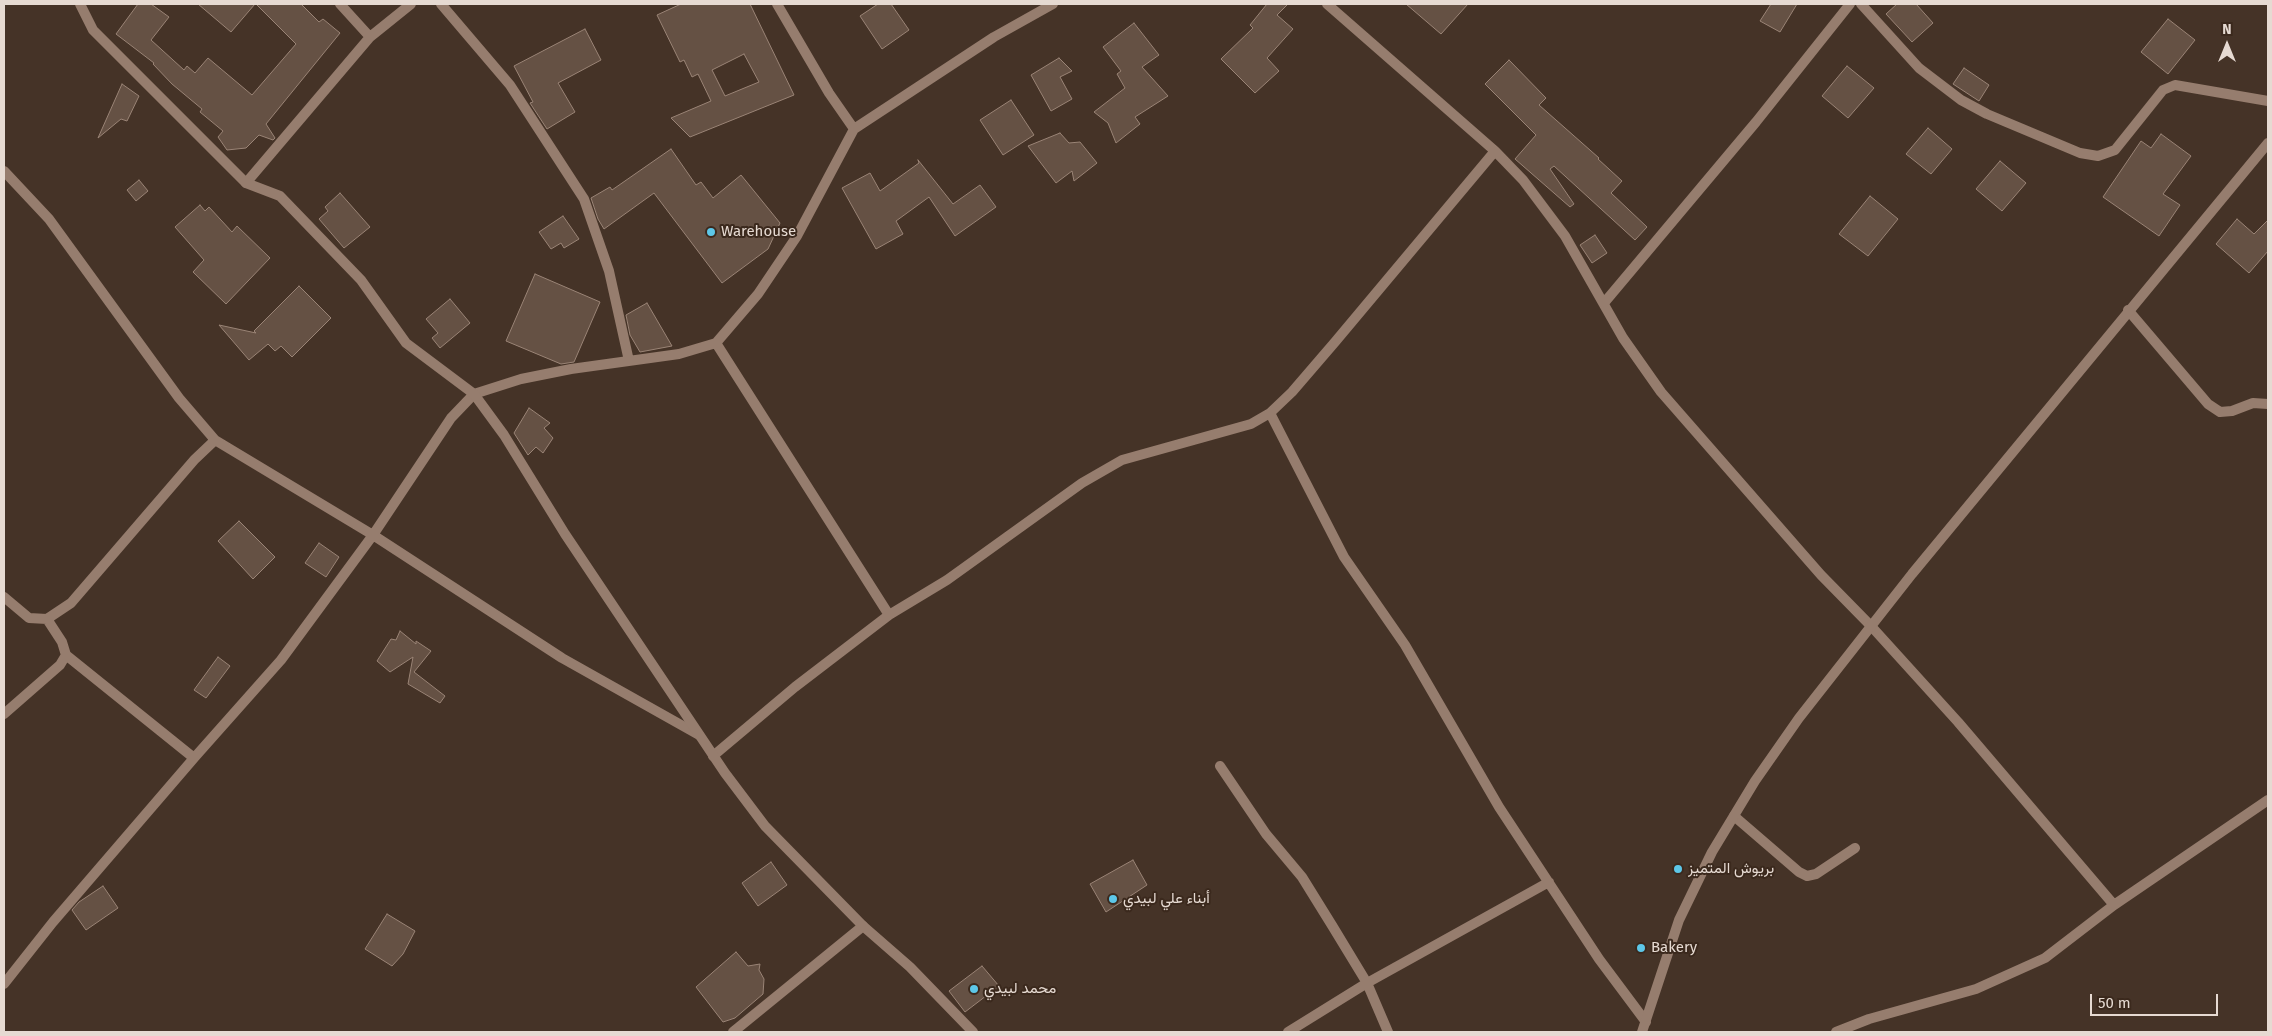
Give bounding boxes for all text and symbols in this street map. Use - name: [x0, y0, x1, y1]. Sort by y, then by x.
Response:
- north arrow: [2202, 20, 2252, 70]
- text: N: [2222, 21, 2232, 38]
- place label: Warehouse: [721, 223, 796, 241]
- marker: Warehouse: [705, 226, 717, 238]
- place label: بريوش المتميز: [1688, 860, 1774, 878]
- marker: بريوش المتميز: [1672, 863, 1684, 875]
- place label: أبناء علي لبيدي: [1123, 890, 1210, 908]
- marker: أبناء علي لبيدي: [1107, 893, 1119, 905]
- place label: Bakery: [1651, 939, 1697, 957]
- marker: Bakery: [1635, 942, 1647, 954]
- place label: محمد لبيدي: [984, 980, 1056, 998]
- marker: محمد لبيدي: [968, 983, 980, 995]
- scale bar: [2092, 984, 2220, 1016]
- text: 50 m: [2098, 994, 2131, 1012]

